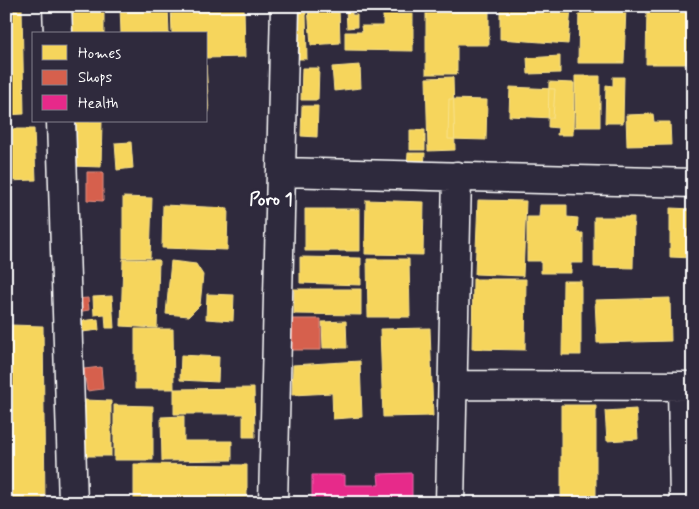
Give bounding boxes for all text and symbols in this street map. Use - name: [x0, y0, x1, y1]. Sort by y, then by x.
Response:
- legend: [32, 32, 208, 122]
- text: Homes: [78, 44, 121, 64]
- text: Shops: [78, 68, 113, 88]
- text: Health: [78, 94, 119, 114]
- district label: Poro 1: [249, 188, 293, 212]

